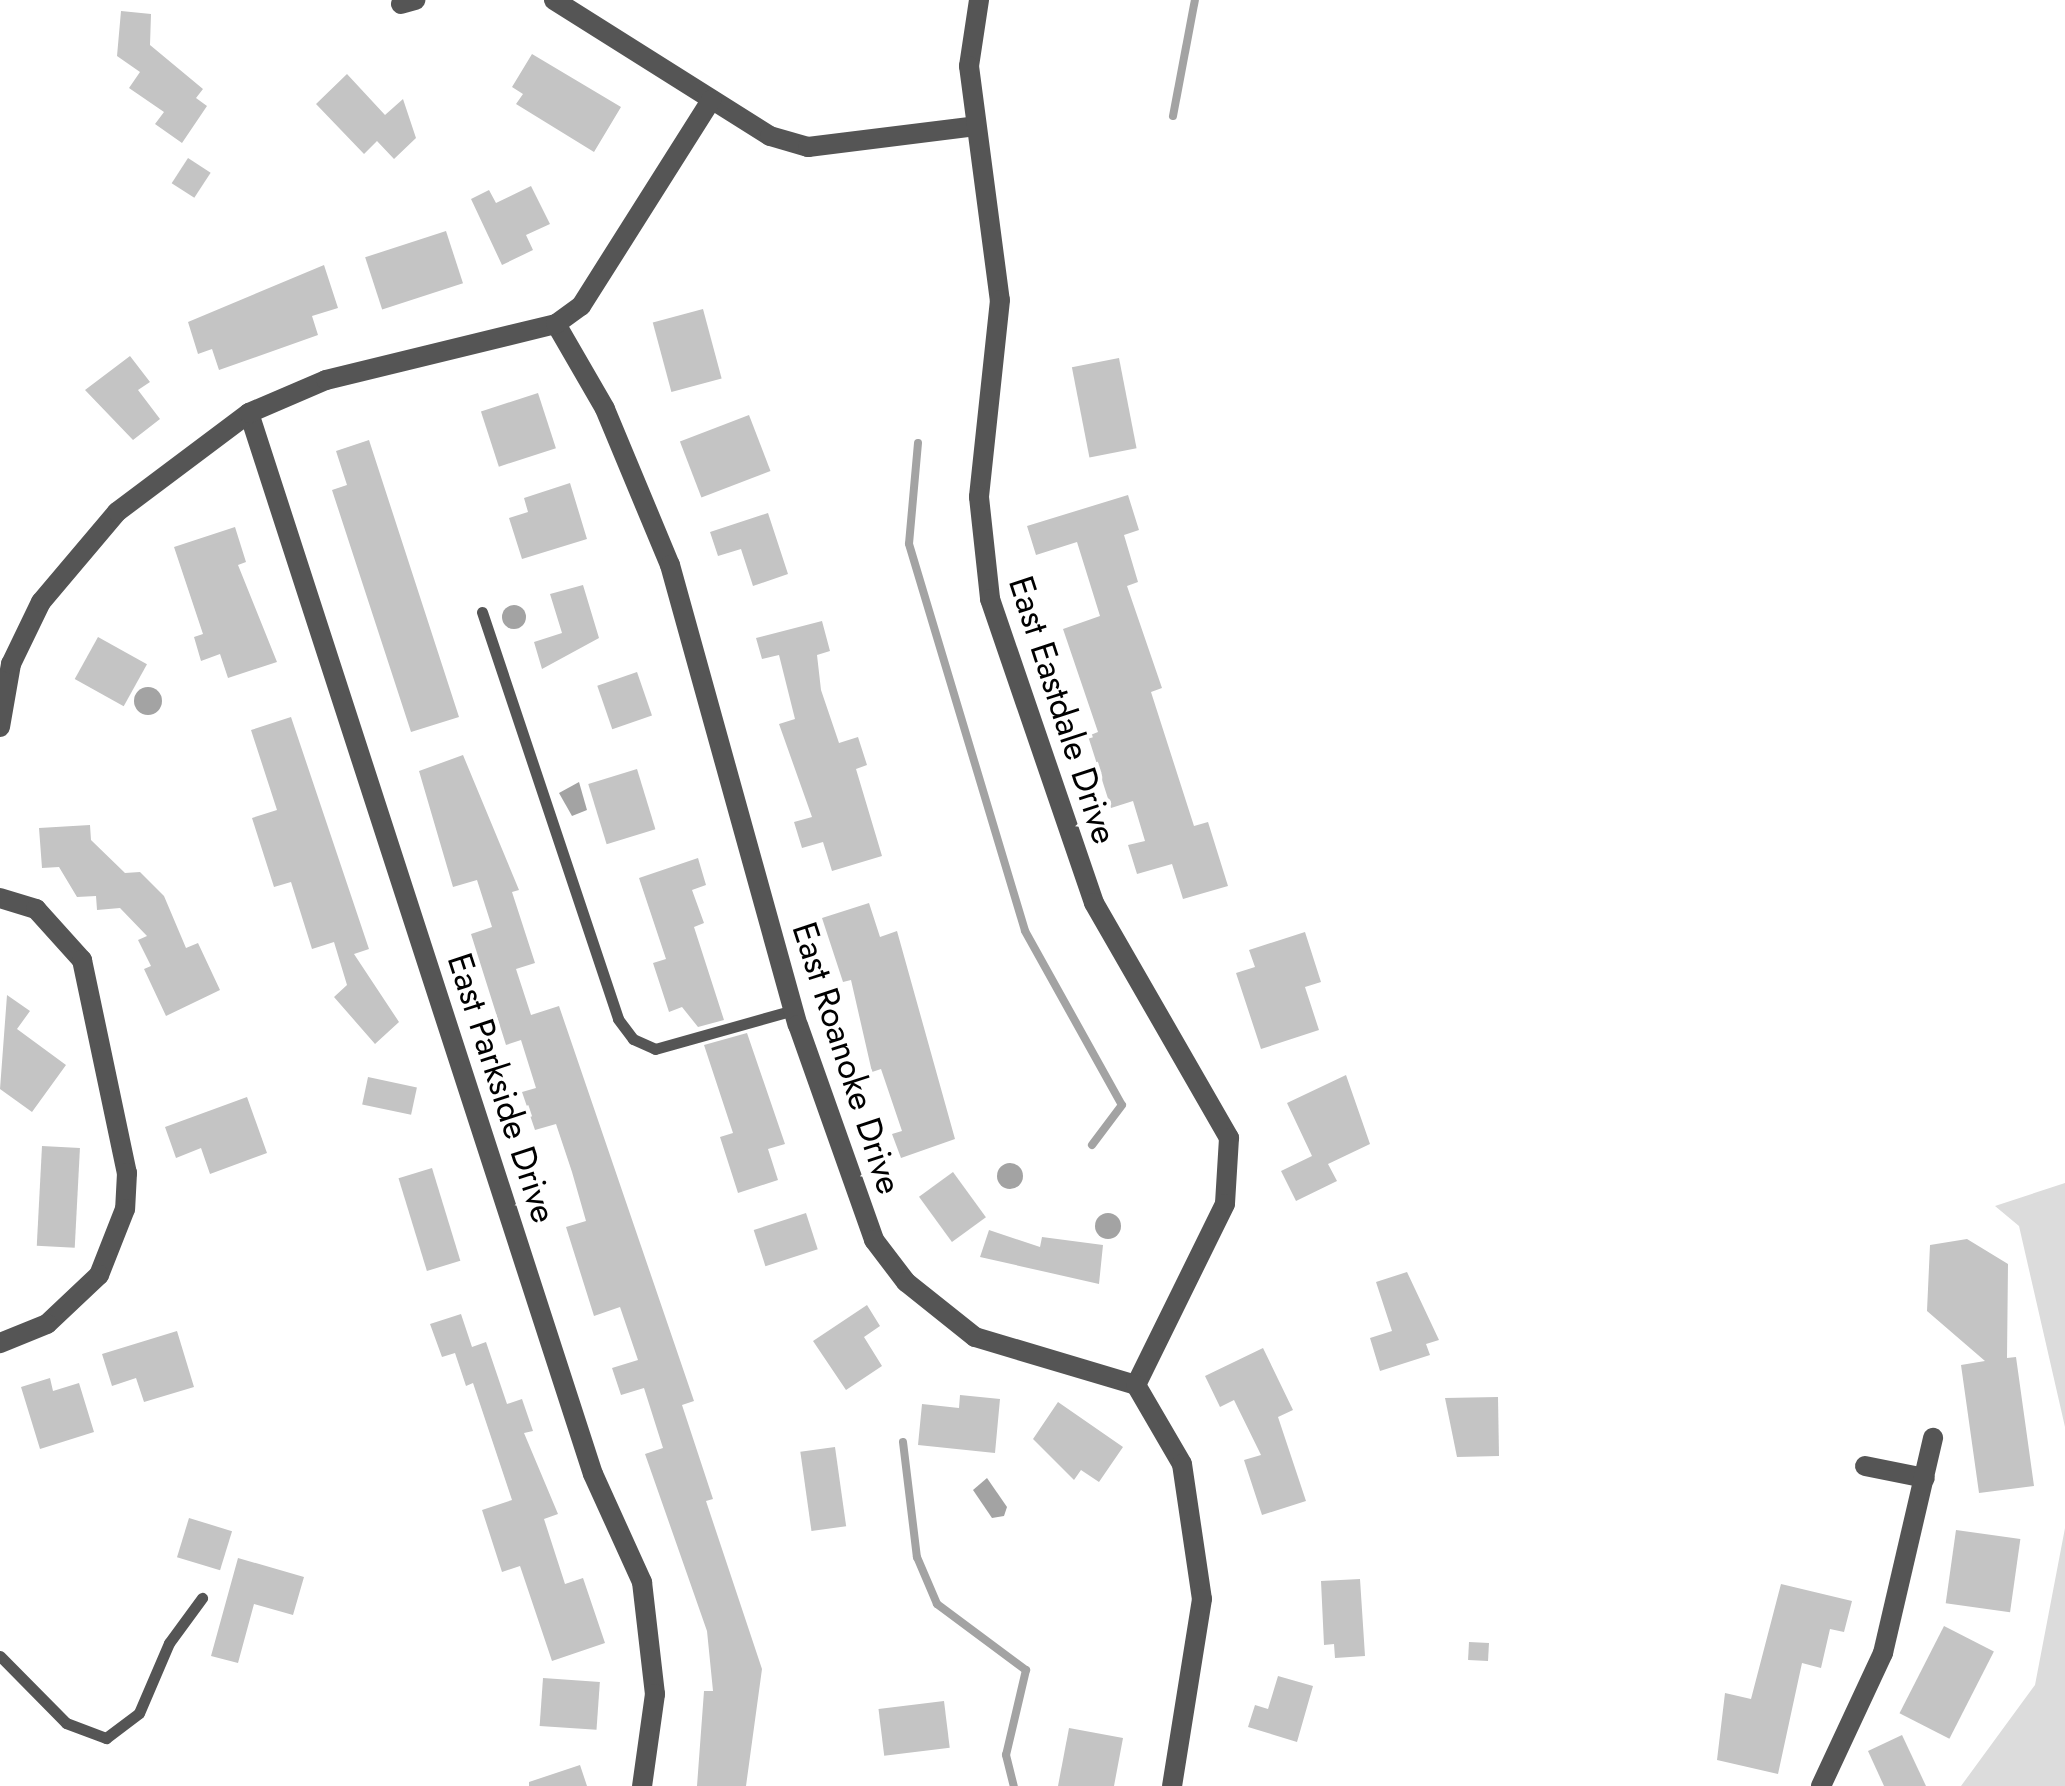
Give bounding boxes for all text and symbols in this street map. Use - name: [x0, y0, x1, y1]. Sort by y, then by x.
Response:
- street label: East Eastdale Drive: [1000, 571, 1126, 849]
- street label: East Roanoke Drive: [783, 917, 911, 1199]
- street label: East Parkside Drive: [439, 948, 565, 1228]

